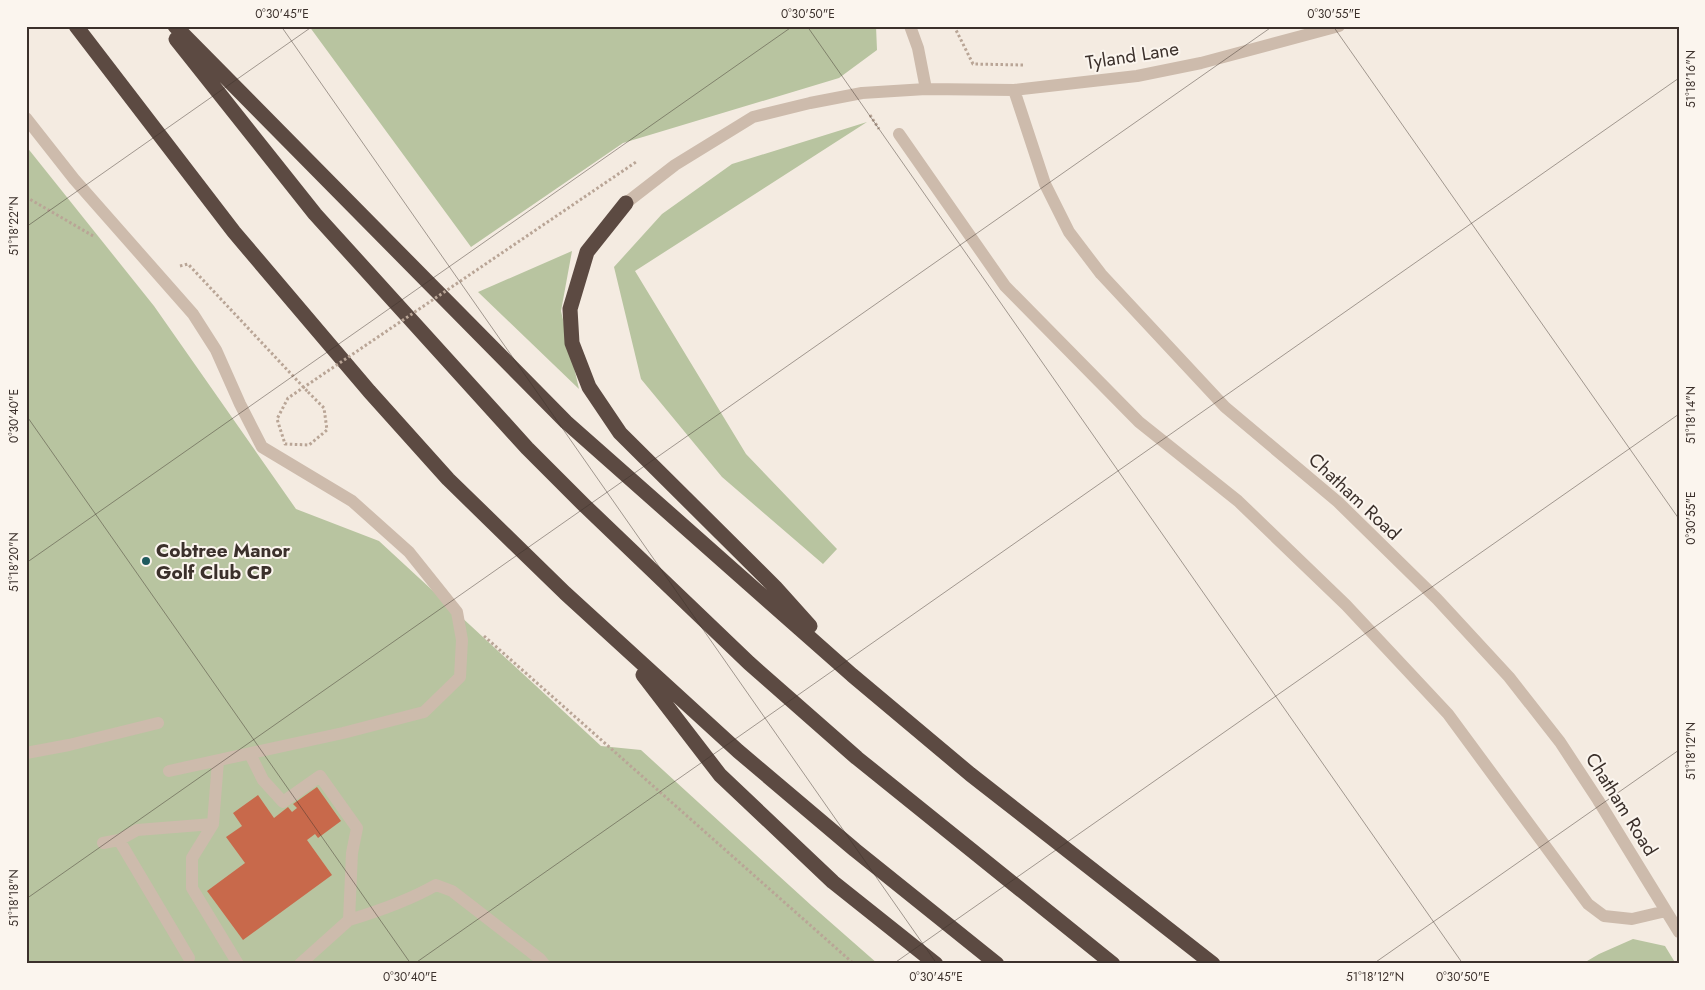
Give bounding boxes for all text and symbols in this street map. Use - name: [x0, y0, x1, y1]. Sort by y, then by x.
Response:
- text: 0°30'45"E: [255, 5, 309, 23]
- text: 0°30'50"E: [781, 5, 835, 23]
- text: 0°30'55"E: [1307, 5, 1361, 23]
- street label: Tyland Lane: [1083, 35, 1181, 76]
- text: 51°18'16"N: [1682, 50, 1700, 108]
- text: 51°18'22"N: [5, 196, 23, 256]
- text: 51°18'14"N: [1682, 386, 1700, 444]
- text: 0°30'40"E: [5, 389, 23, 443]
- street label: Chatham Road: [1303, 446, 1407, 546]
- text: 0°30'55"E: [1682, 491, 1700, 545]
- text: 51°18'20"N: [5, 532, 23, 592]
- place label: Cobtree Manor Golf Club CP: [156, 537, 291, 586]
- marker: Cobtree Manor Golf Club CP: [140, 555, 152, 567]
- text: 51°18'12"N: [1682, 722, 1700, 780]
- street label: Chatham Road: [1579, 747, 1664, 861]
- text: 51°18'18"N: [5, 869, 23, 927]
- text: 0°30'40"E: [383, 968, 437, 986]
- text: 0°30'45"E: [909, 968, 963, 986]
- text: 51°18'12"N: [1346, 968, 1404, 986]
- text: 0°30'50"E: [1436, 968, 1490, 986]

